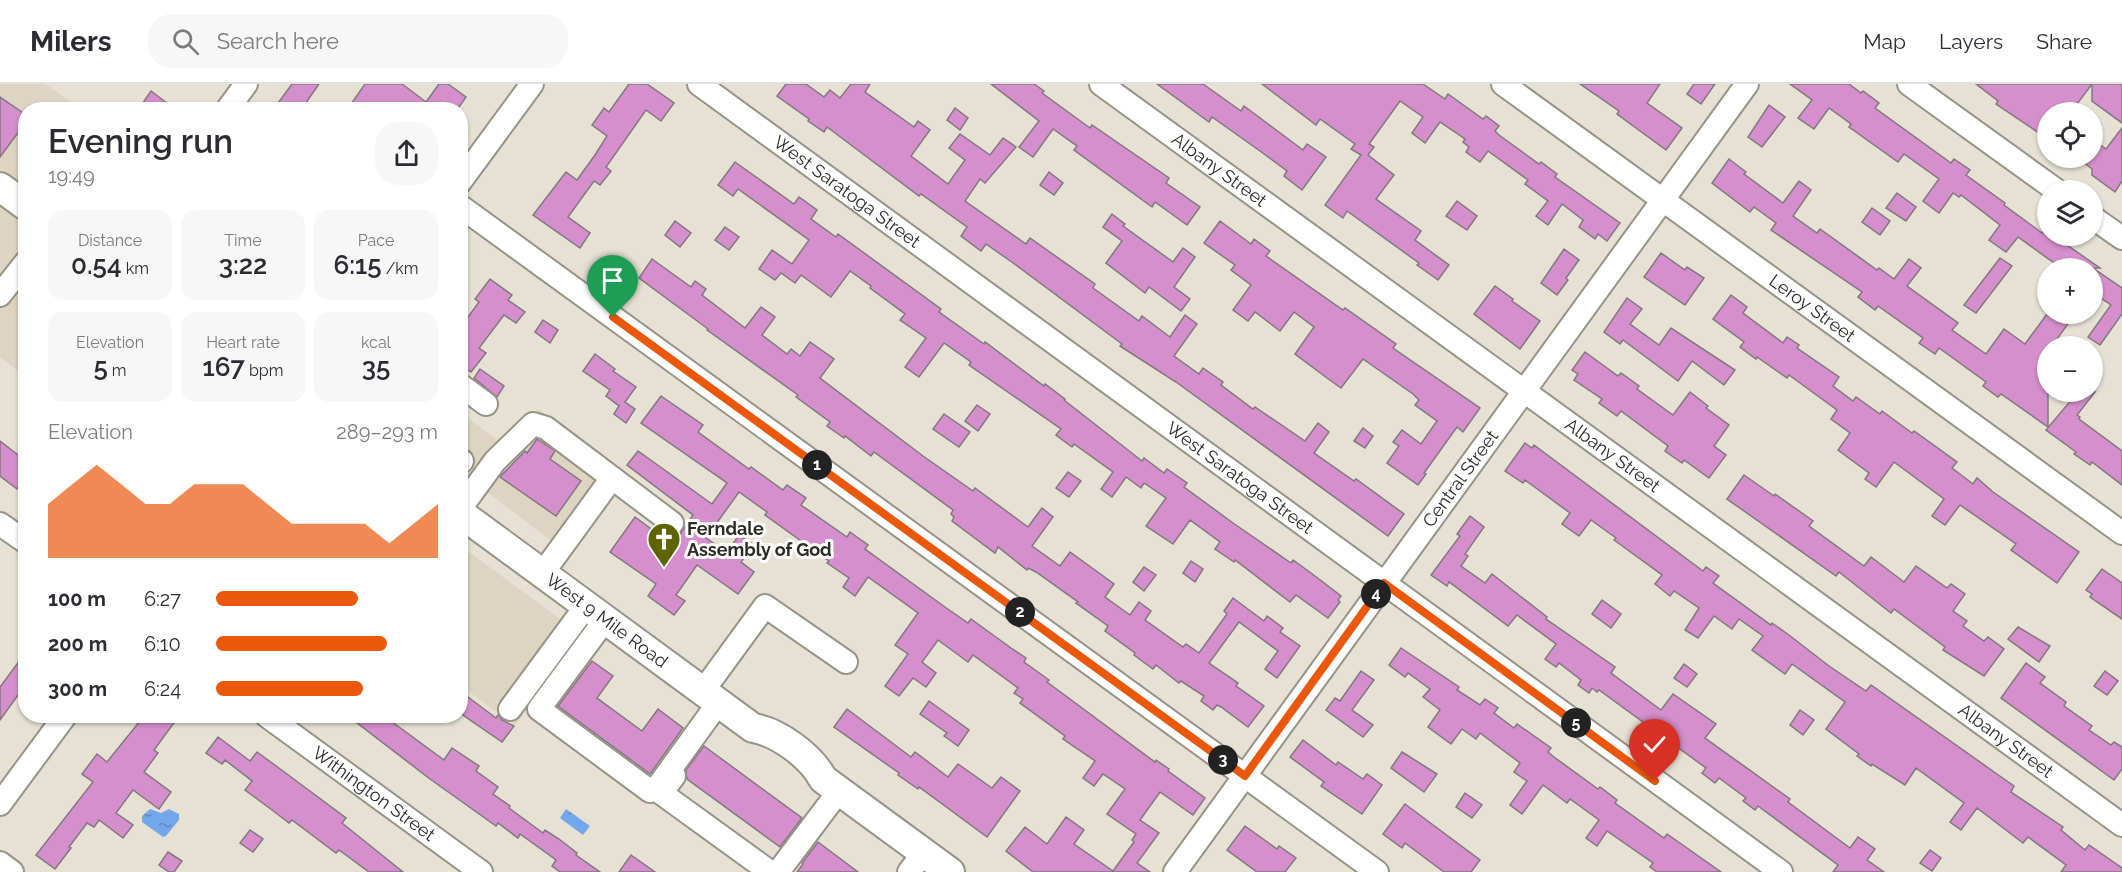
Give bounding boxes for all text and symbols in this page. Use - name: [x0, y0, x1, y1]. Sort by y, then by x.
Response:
- search box: [148, 14, 568, 68]
- text: Milers: [30, 25, 112, 58]
- icon: search: [169, 25, 202, 58]
- text: Search here: [217, 28, 339, 54]
- text: Map: [1863, 29, 1906, 54]
- text: Layers: [1939, 29, 2003, 54]
- text: Share: [2036, 29, 2092, 54]
- map controls: [2037, 102, 2103, 402]
- button: locate: [2037, 102, 2103, 168]
- text: Evening run: [48, 122, 233, 161]
- button: share: [375, 122, 438, 185]
- street label: Albany Street: [1168, 128, 1271, 211]
- street label: West Saratoga Street: [770, 131, 925, 252]
- text: 19:49: [48, 164, 95, 188]
- button: layers: [2037, 180, 2103, 246]
- text: Distance: [78, 231, 142, 250]
- text: Time: [224, 231, 262, 250]
- text: Pace: [358, 231, 394, 250]
- text: 0.54: [71, 250, 122, 280]
- text: 3:22: [219, 250, 267, 280]
- text: 6:15: [333, 250, 382, 280]
- pin: [587, 255, 638, 317]
- button: +: [2037, 258, 2103, 324]
- text: km: [122, 259, 149, 278]
- text: /km: [382, 259, 419, 278]
- icon: arrive: [596, 264, 629, 297]
- street label: Leroy Street: [1765, 270, 1860, 346]
- text: Elevation: [76, 333, 144, 352]
- text: Heart rate: [206, 333, 280, 352]
- text: kcal: [361, 333, 391, 352]
- button: −: [2037, 336, 2103, 402]
- text: 5: [93, 352, 108, 382]
- text: 167: [203, 352, 245, 382]
- text: 35: [362, 352, 390, 382]
- text: m: [108, 361, 127, 380]
- text: bpm: [245, 361, 283, 380]
- street label: Albany Street: [1561, 413, 1664, 496]
- street label: West Saratoga Street: [1163, 417, 1318, 538]
- text: Elevation: [48, 420, 133, 444]
- text: 289–293 m: [336, 420, 438, 444]
- street label: Central Street: [1418, 426, 1502, 531]
- pin: 1: [802, 450, 832, 480]
- text: 1: [813, 455, 821, 474]
- place label: Ferndale Assembly of God: [687, 518, 832, 560]
- church icon: Ferndale Assembly of God: [646, 521, 682, 568]
- street label: West 9 Mile Road: [542, 569, 672, 672]
- pin: 4: [1361, 579, 1391, 609]
- text: 4: [1371, 584, 1381, 603]
- text: 100 m: [48, 587, 106, 611]
- text: 6:27: [144, 587, 181, 611]
- pin: 2: [1005, 597, 1035, 627]
- text: 2: [1015, 602, 1025, 621]
- text: 200 m: [48, 632, 107, 656]
- text: 6:10: [144, 632, 181, 656]
- text: 300 m: [48, 677, 107, 701]
- text: 6:24: [144, 677, 181, 701]
- street label: Albany Street: [1955, 699, 2058, 782]
- pin: 5: [1561, 708, 1591, 738]
- text: 5: [1572, 713, 1580, 732]
- pin: [1629, 719, 1680, 781]
- icon: check: [1638, 728, 1671, 761]
- street label: Withington Street: [309, 742, 439, 845]
- pin: 3: [1208, 745, 1238, 775]
- text: 3: [1219, 750, 1227, 769]

